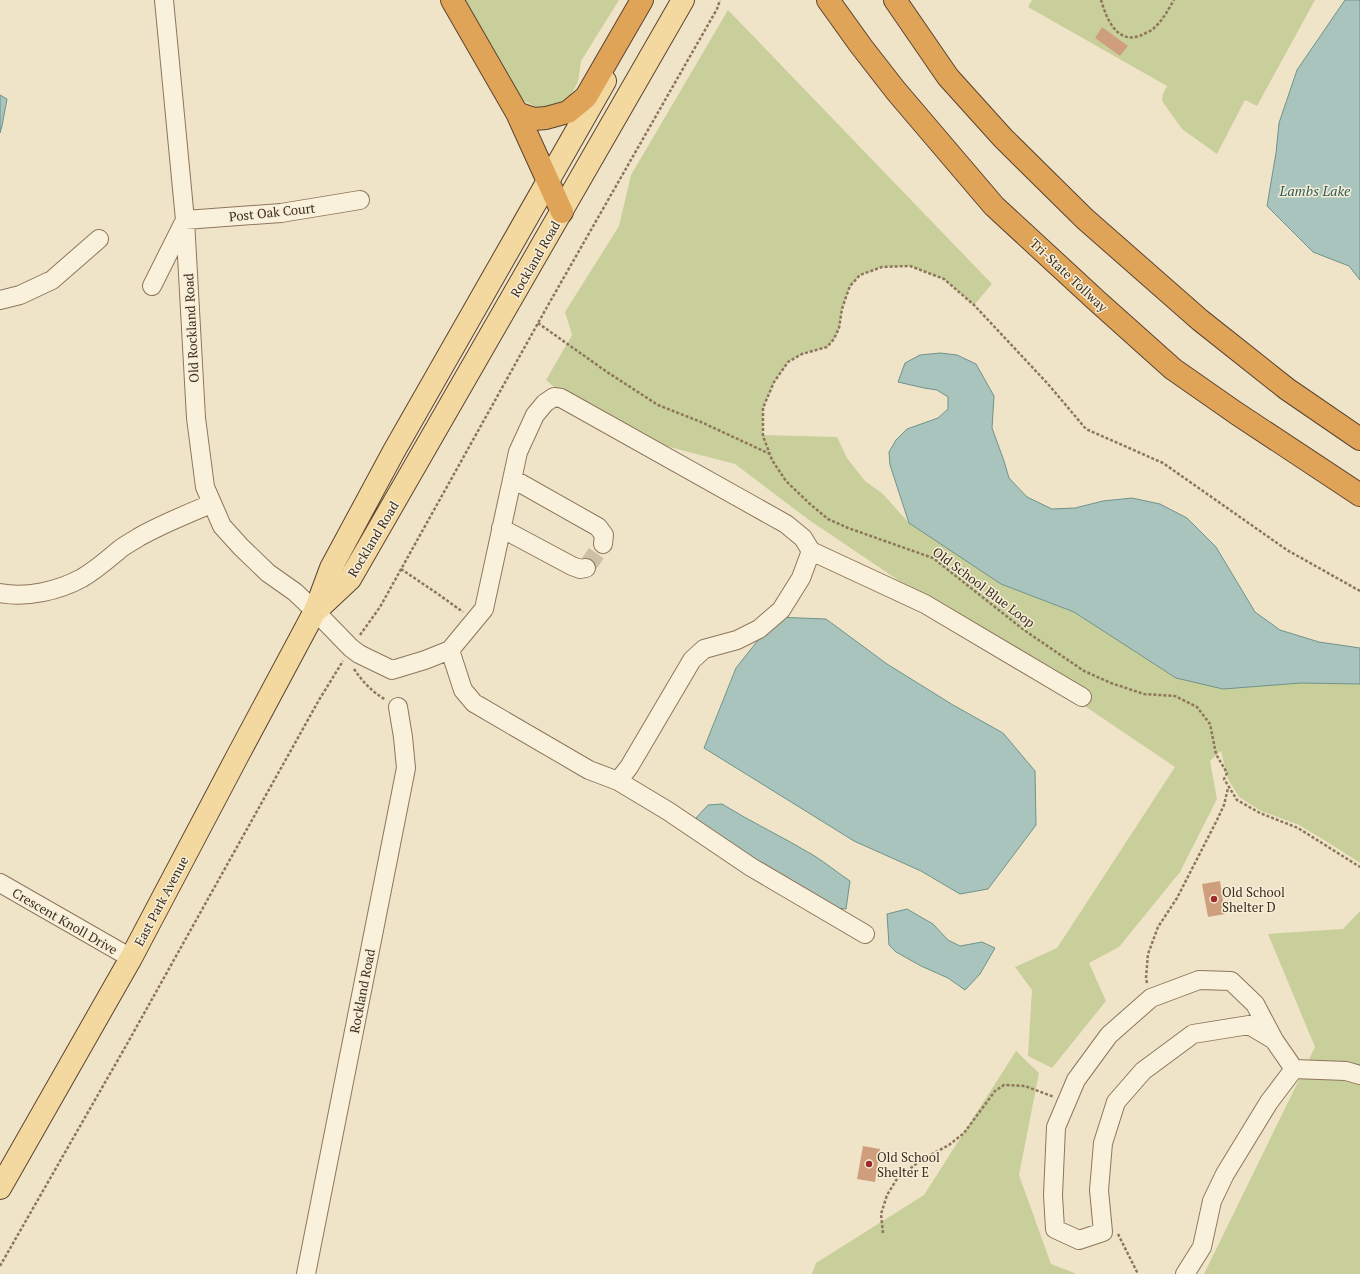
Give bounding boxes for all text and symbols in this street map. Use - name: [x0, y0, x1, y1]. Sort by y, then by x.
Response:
- water label: Lambs Lake: [1279, 181, 1351, 200]
- street label: Post Oak Court: [228, 198, 316, 225]
- street label: Rockland Road: [506, 217, 564, 301]
- street label: Tri-State Tollway: [1026, 234, 1112, 316]
- street label: Old Rockland Road: [179, 273, 203, 383]
- street label: Rockland Road: [343, 498, 403, 580]
- street label: Old School Blue Loop: [929, 543, 1039, 631]
- street label: East Park Avenue: [130, 853, 192, 949]
- street label: Crescent Knoll Drive: [9, 883, 121, 959]
- place label: Old School Shelter D: [1222, 883, 1285, 916]
- marker: Old School Shelter D: [1209, 894, 1219, 904]
- street label: Rockland Road: [345, 947, 379, 1035]
- place label: Old School Shelter E: [877, 1148, 940, 1181]
- marker: Old School Shelter E: [864, 1159, 874, 1169]

